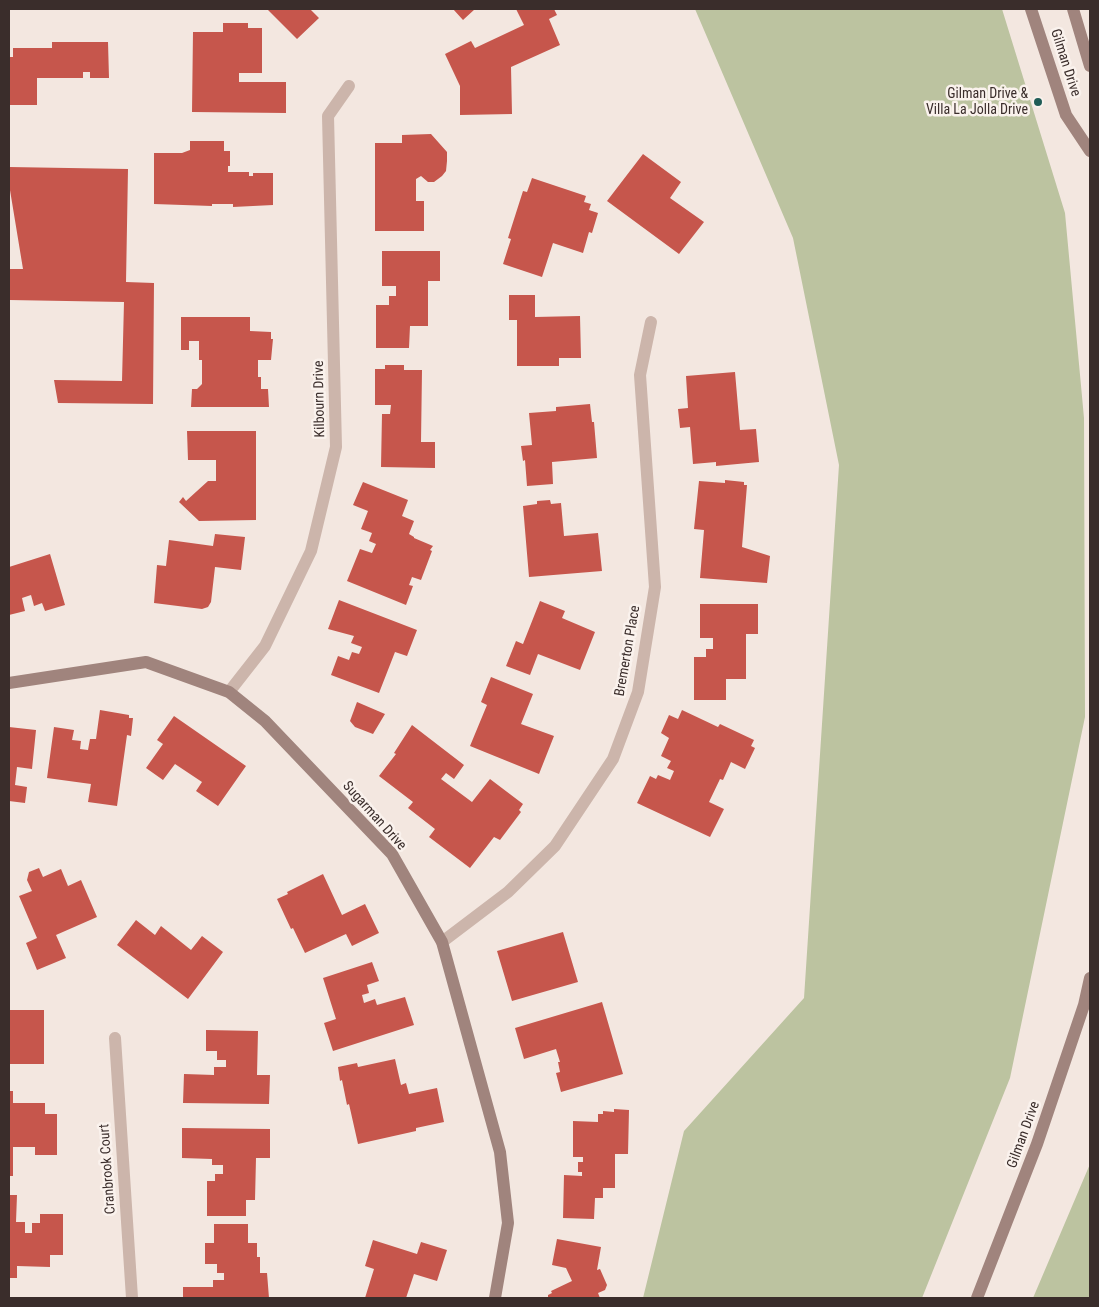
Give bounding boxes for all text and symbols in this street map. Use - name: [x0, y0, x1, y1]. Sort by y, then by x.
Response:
- street label: Gilman Drive: [1046, 27, 1084, 99]
- place label: Gilman Drive & Villa La Jolla Drive: [926, 86, 1028, 118]
- marker: Gilman Drive & Villa La Jolla Drive: [1032, 96, 1044, 108]
- street label: Kilbourn Drive: [311, 360, 329, 438]
- street label: Bremerton Place: [612, 604, 644, 698]
- street label: Sugarman Drive: [339, 778, 409, 854]
- street label: Gilman Drive: [1004, 1099, 1044, 1171]
- street label: Cranbrook Court: [96, 1123, 120, 1215]

